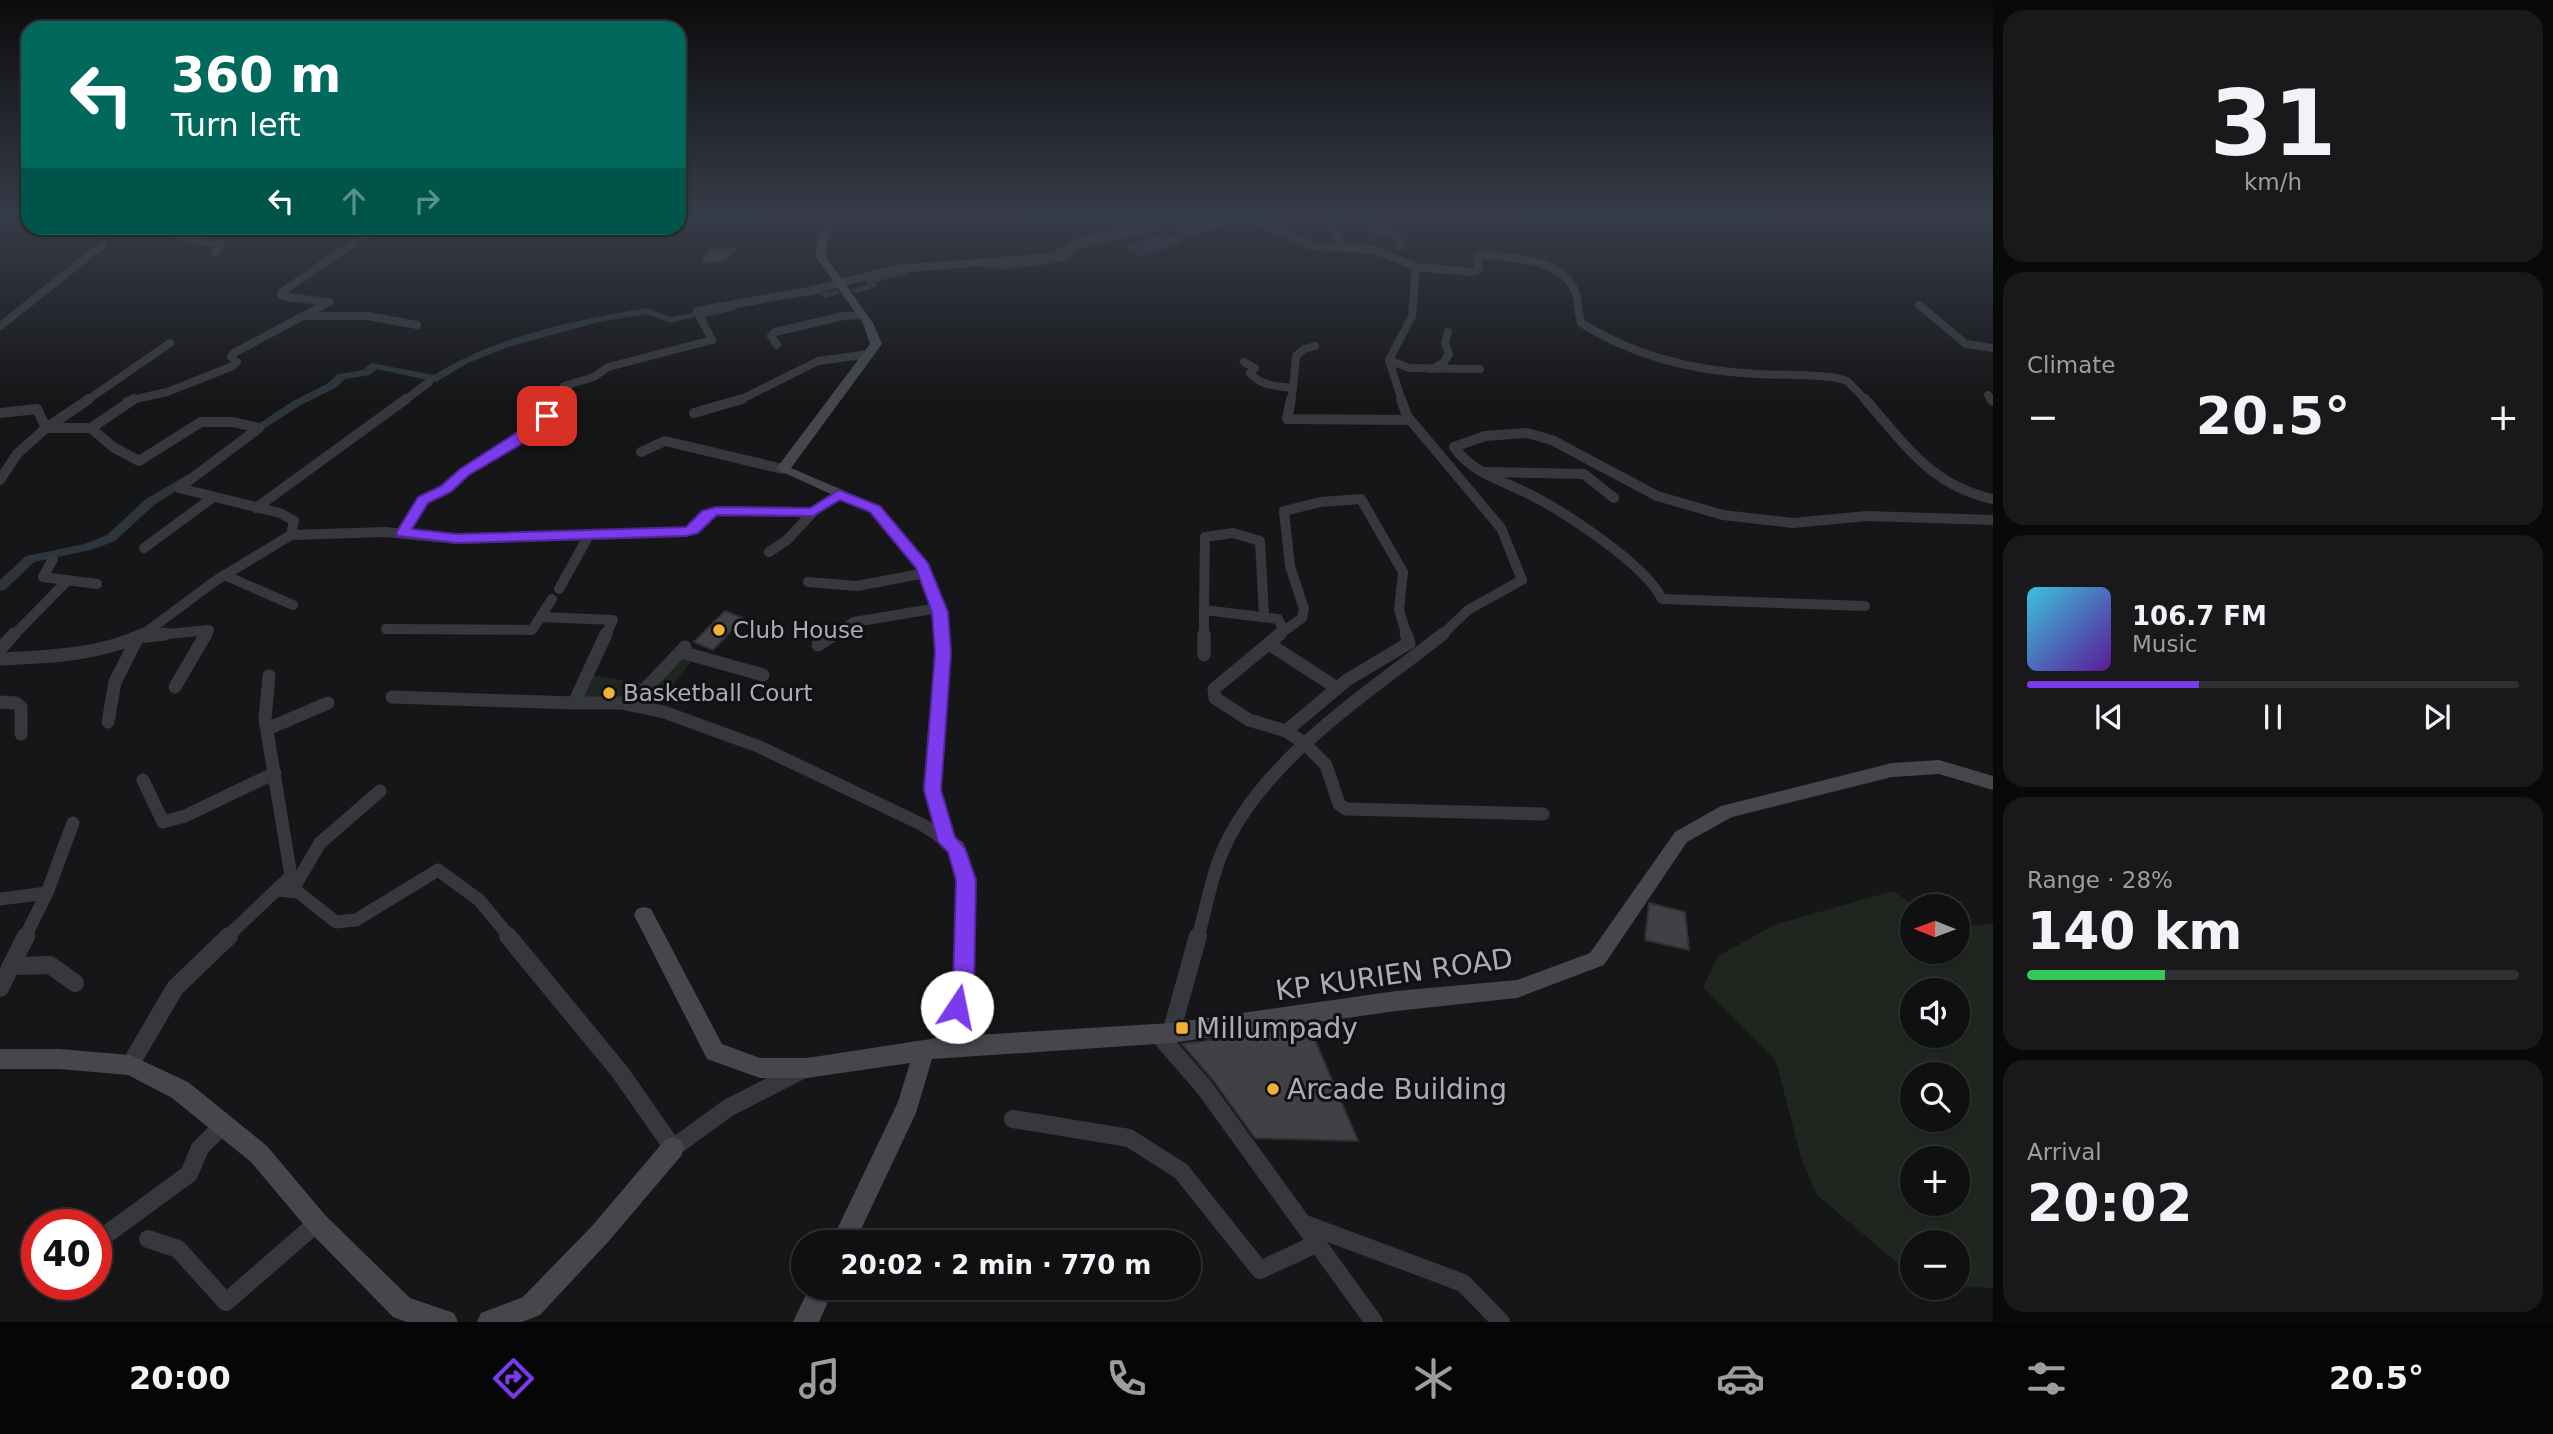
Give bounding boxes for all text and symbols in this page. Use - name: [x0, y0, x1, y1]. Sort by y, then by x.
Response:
- text: 360 m: [171, 47, 341, 104]
- icon: left: [56, 49, 147, 140]
- text: 31: [2210, 71, 2336, 176]
- text: Turn left: [171, 106, 301, 144]
- text: km/h: [2244, 169, 2302, 195]
- icon: left: [262, 182, 300, 220]
- icon: ahead: [335, 182, 373, 220]
- icon: right: [408, 182, 446, 220]
- text: Climate: [2027, 352, 2116, 378]
- pin: [517, 386, 577, 446]
- text: 20.5°: [2196, 386, 2350, 446]
- text: −: [2027, 395, 2059, 439]
- text: +: [2487, 395, 2519, 439]
- icon: arrive: [528, 397, 566, 435]
- text: 106.7 FM: [2132, 601, 2267, 631]
- place label: Club House: [733, 617, 864, 643]
- marker: Club House: [711, 622, 727, 638]
- text: Music: [2132, 631, 2197, 657]
- place label: Basketball Court: [623, 680, 813, 706]
- marker: Basketball Court: [601, 685, 617, 701]
- icon: previous: [2090, 698, 2128, 736]
- icon: pause: [2254, 698, 2292, 736]
- icon: next: [2418, 698, 2456, 736]
- text: Range · 28%: [2027, 867, 2173, 893]
- north arrow: [1900, 894, 1970, 964]
- map controls: [1900, 894, 1970, 1300]
- text: 140 km: [2027, 901, 2242, 961]
- street label: KP KURIEN ROAD: [1273, 942, 1515, 1007]
- position arrow: [920, 970, 994, 1044]
- button: sound: [1900, 978, 1970, 1048]
- place label: Millumpady: [1196, 1012, 1358, 1045]
- marker: Millumpady: [1174, 1020, 1190, 1036]
- button: search: [1900, 1062, 1970, 1132]
- place label: Arcade Building: [1287, 1073, 1507, 1106]
- marker: Arcade Building: [1265, 1081, 1281, 1097]
- text: Arrival: [2027, 1139, 2102, 1165]
- button: +: [1900, 1146, 1970, 1216]
- text: 20:02: [2027, 1173, 2193, 1233]
- speed limit sign: 40: [21, 1209, 112, 1300]
- button: −: [1900, 1230, 1970, 1300]
- text: 20:02 · 2 min · 770 m: [841, 1250, 1151, 1280]
- icon: directions: [489, 1354, 538, 1403]
- icon: music: [795, 1354, 844, 1403]
- icon: phone: [1102, 1354, 1151, 1403]
- icon: climate: [1409, 1354, 1458, 1403]
- icon: car: [1716, 1354, 1765, 1403]
- icon: filters: [2022, 1354, 2071, 1403]
- text: 20:00: [129, 1359, 231, 1397]
- text: 20.5°: [2329, 1359, 2424, 1397]

